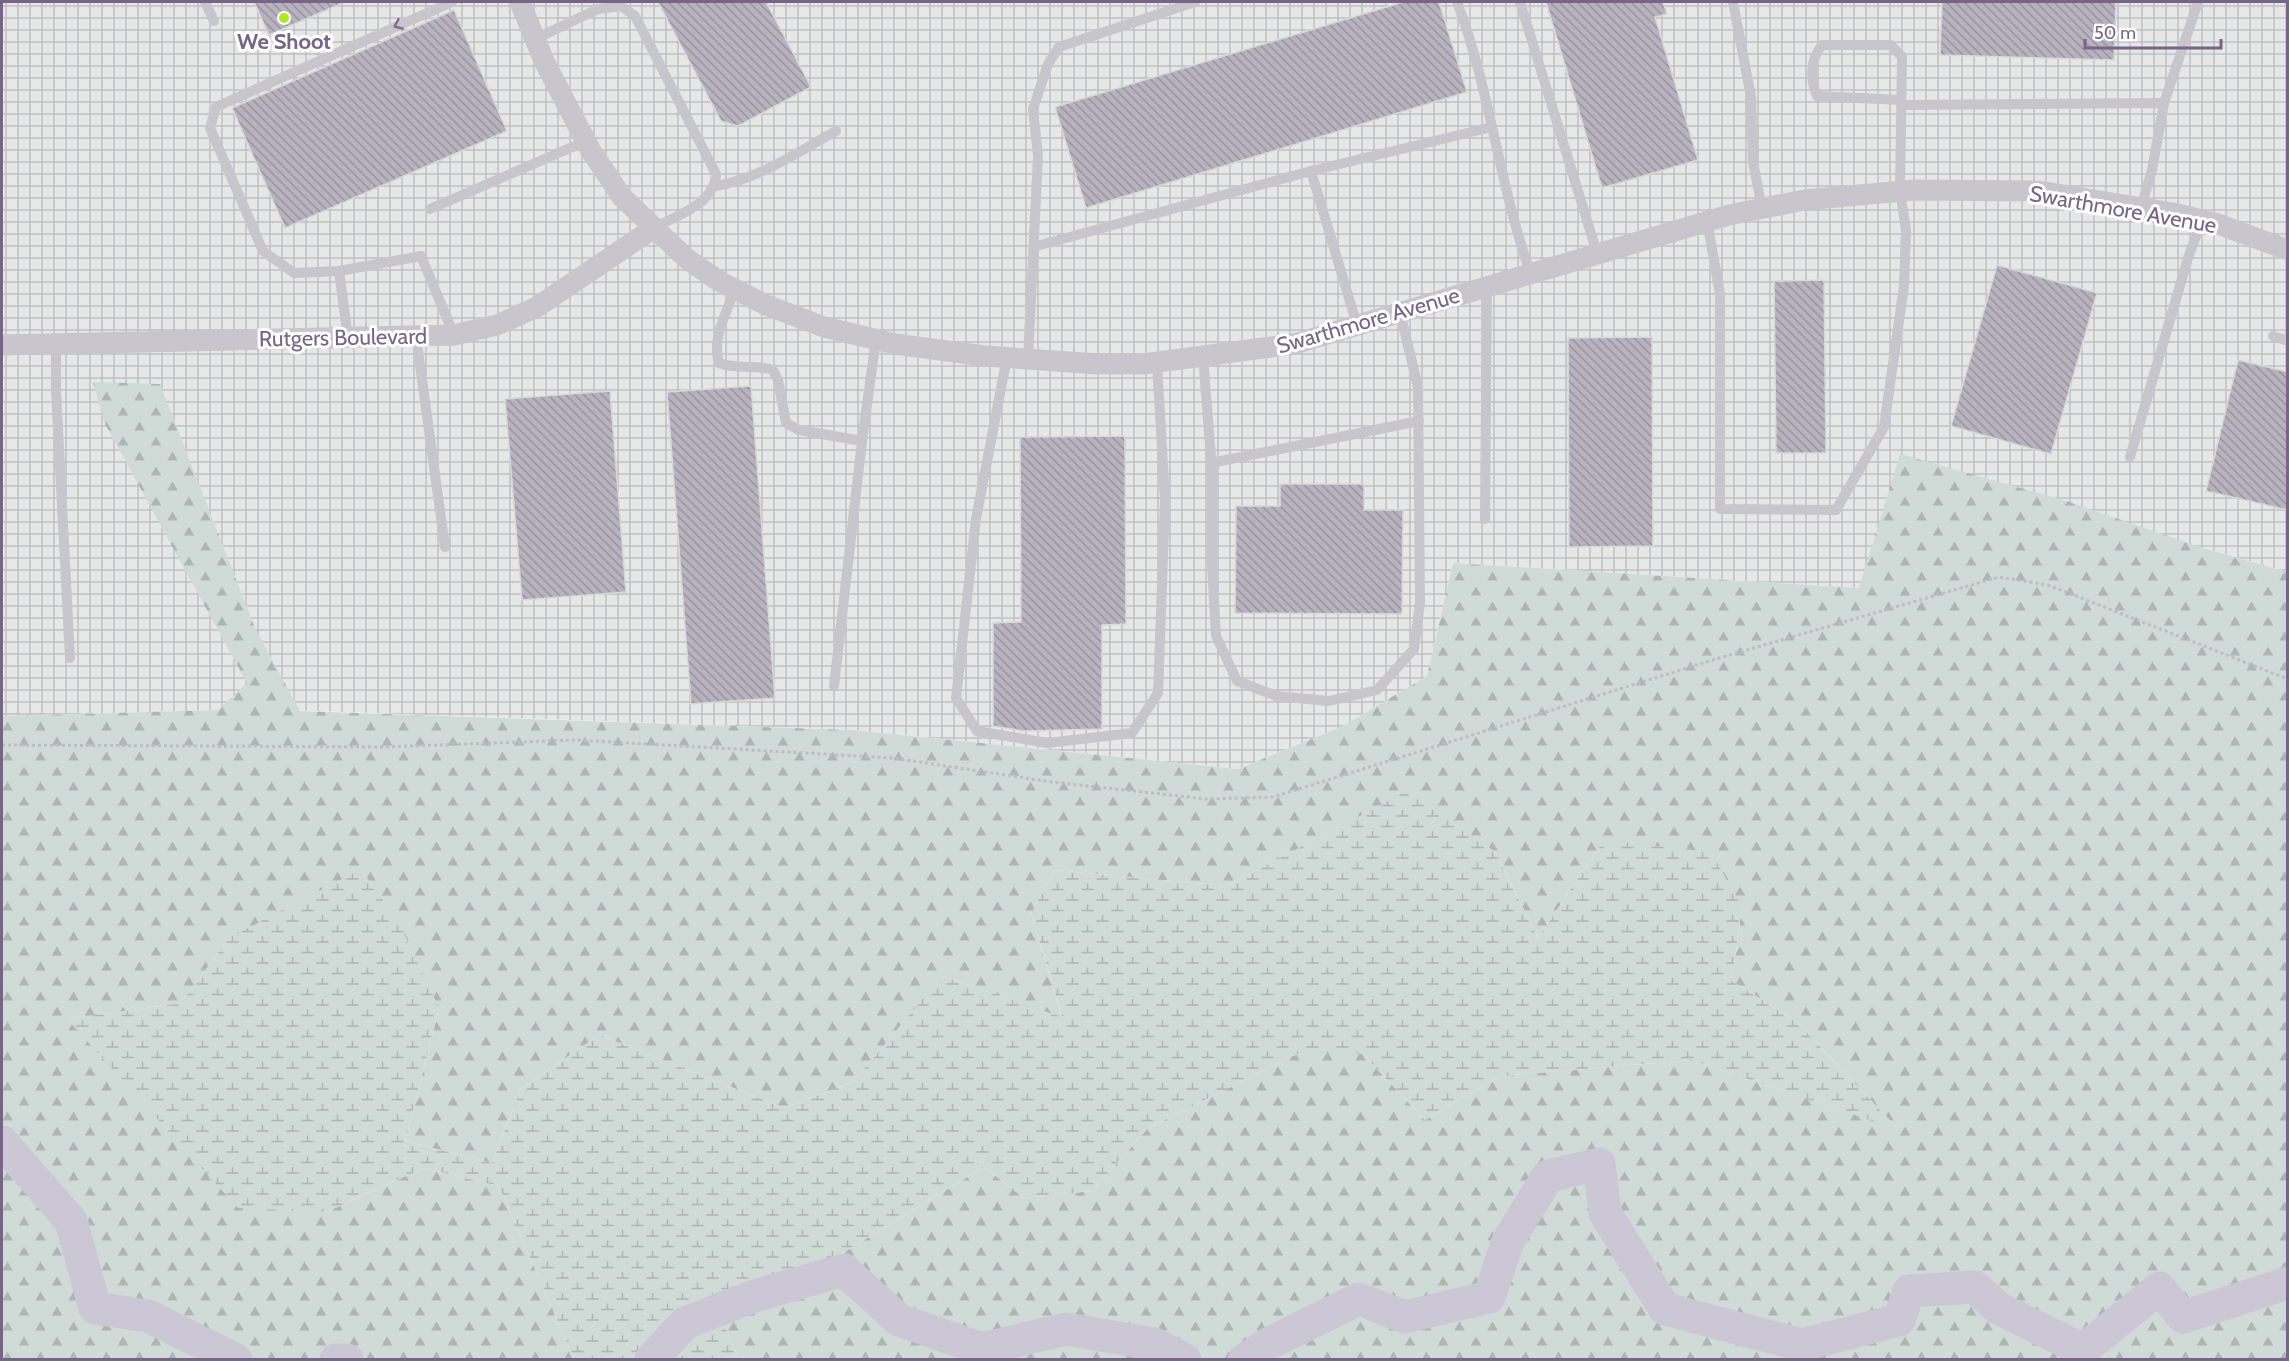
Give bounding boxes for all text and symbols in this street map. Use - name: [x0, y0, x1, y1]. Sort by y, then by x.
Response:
- marker: We Shoot: [277, 11, 291, 25]
- scale bar: [2085, 12, 2222, 50]
- one-way arrow: [394, 18, 405, 30]
- text: 50 m: [2094, 22, 2136, 44]
- place label: We Shoot: [237, 28, 331, 55]
- street label: Swarthmore Avenue: [2027, 180, 2218, 239]
- street label: Swarthmore Avenue: [1273, 281, 1463, 360]
- street label: Rutgers Boulevard: [259, 323, 427, 352]

